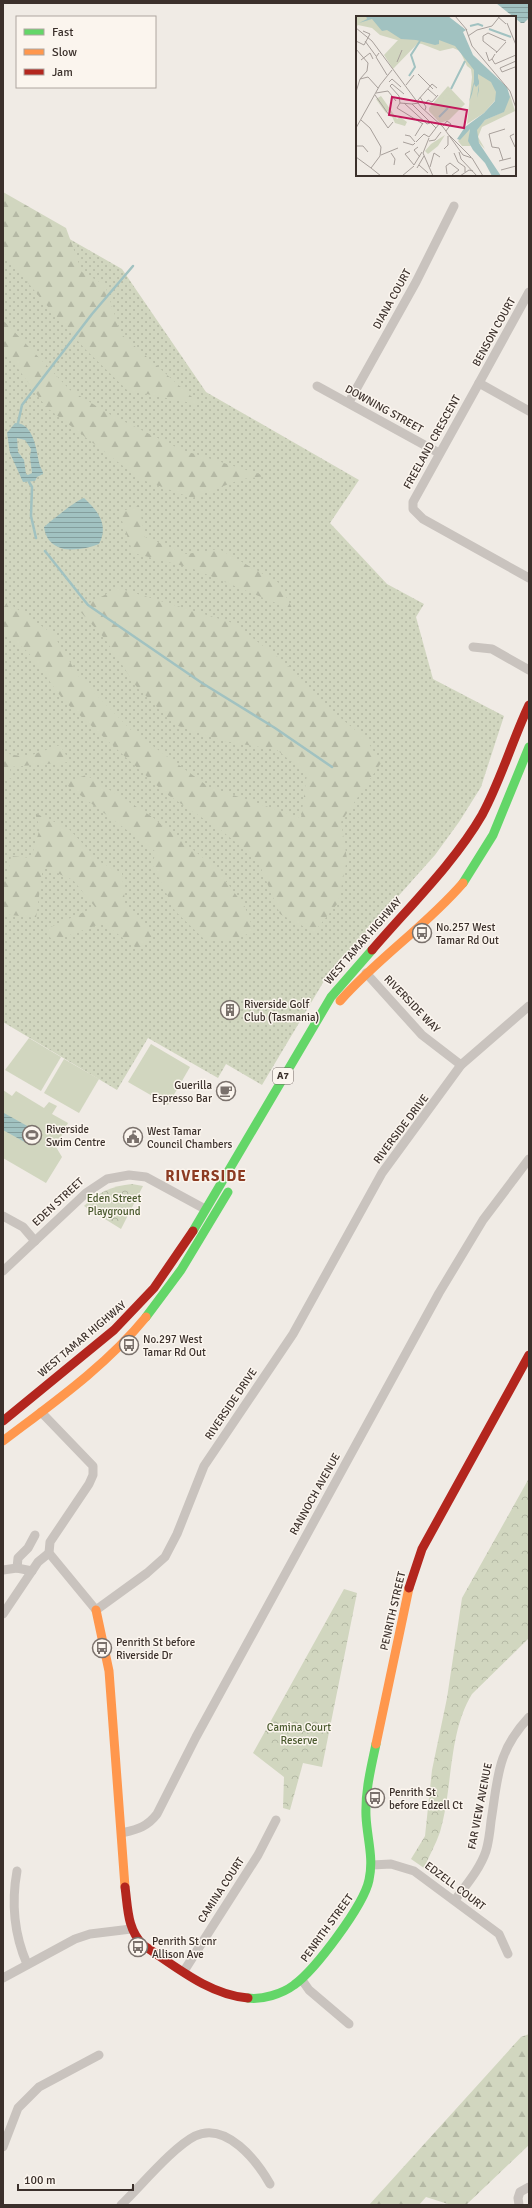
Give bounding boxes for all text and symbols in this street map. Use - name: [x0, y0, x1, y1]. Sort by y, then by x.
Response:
- legend: [16, 16, 156, 88]
- inset map: [356, 16, 516, 176]
- text: Fast: [52, 25, 73, 40]
- text: Slow: [52, 45, 77, 60]
- text: Jam: [52, 65, 73, 80]
- street label: DIANA COURT: [370, 266, 414, 331]
- street label: BENSON COURT: [470, 295, 519, 369]
- street label: DOWNING STREET: [343, 382, 426, 436]
- street label: FREELAND CRESCENT: [401, 392, 464, 491]
- street label: WEST TAMAR HIGHWAY: [322, 894, 405, 987]
- place label: No.257 West Tamar Rd Out: [436, 921, 499, 947]
- bus stop icon: No.257 West Tamar Rd Out: [411, 922, 433, 944]
- street label: RIVERSIDE WAY: [381, 973, 443, 1036]
- place label: Riverside Golf Club (Tasmania): [244, 998, 319, 1024]
- building icon: Riverside Golf Club (Tasmania): [219, 999, 241, 1021]
- road number: A7: [273, 1068, 293, 1084]
- place label: Guerilla Espresso Bar: [152, 1079, 212, 1105]
- cafe icon: Guerilla Espresso Bar: [215, 1080, 237, 1102]
- street label: RIVERSIDE DRIVE: [371, 1092, 431, 1166]
- place label: Riverside Swim Centre: [46, 1123, 105, 1149]
- sports icon: Riverside Swim Centre: [21, 1124, 43, 1146]
- place label: West Tamar Council Chambers: [147, 1125, 233, 1151]
- public building icon: West Tamar Council Chambers: [122, 1126, 144, 1148]
- district label: RIVERSIDE: [165, 1167, 247, 1185]
- street label: EDEN STREET: [30, 1175, 87, 1229]
- park label: Eden Street Playground: [87, 1192, 141, 1218]
- street label: WEST TAMAR HIGHWAY: [35, 1298, 129, 1380]
- place label: No.297 West Tamar Rd Out: [143, 1333, 206, 1359]
- bus stop icon: No.297 West Tamar Rd Out: [118, 1334, 140, 1356]
- street label: RIVERSIDE DRIVE: [202, 1366, 260, 1442]
- street label: RANNOCH AVENUE: [287, 1451, 343, 1537]
- street label: PENRITH STREET: [378, 1570, 409, 1652]
- place label: Penrith St before Riverside Dr: [116, 1636, 195, 1662]
- bus stop icon: Penrith St before Riverside Dr: [91, 1637, 113, 1659]
- park label: Camina Court Reserve: [267, 1721, 331, 1747]
- street label: FAR VIEW AVENUE: [465, 1761, 495, 1851]
- place label: Penrith St before Edzell Ct: [389, 1786, 463, 1812]
- bus stop icon: Penrith St before Edzell Ct: [364, 1787, 386, 1809]
- street label: CAMINA COURT: [195, 1854, 247, 1925]
- street label: EDZELL COURT: [422, 1859, 488, 1913]
- street label: PENRITH STREET: [298, 1891, 356, 1964]
- place label: Penrith St cnr Allison Ave: [152, 1935, 216, 1961]
- bus stop icon: Penrith St cnr Allison Ave: [127, 1936, 149, 1958]
- scale bar: [18, 2166, 133, 2192]
- text: 100 m: [24, 2173, 56, 2188]

